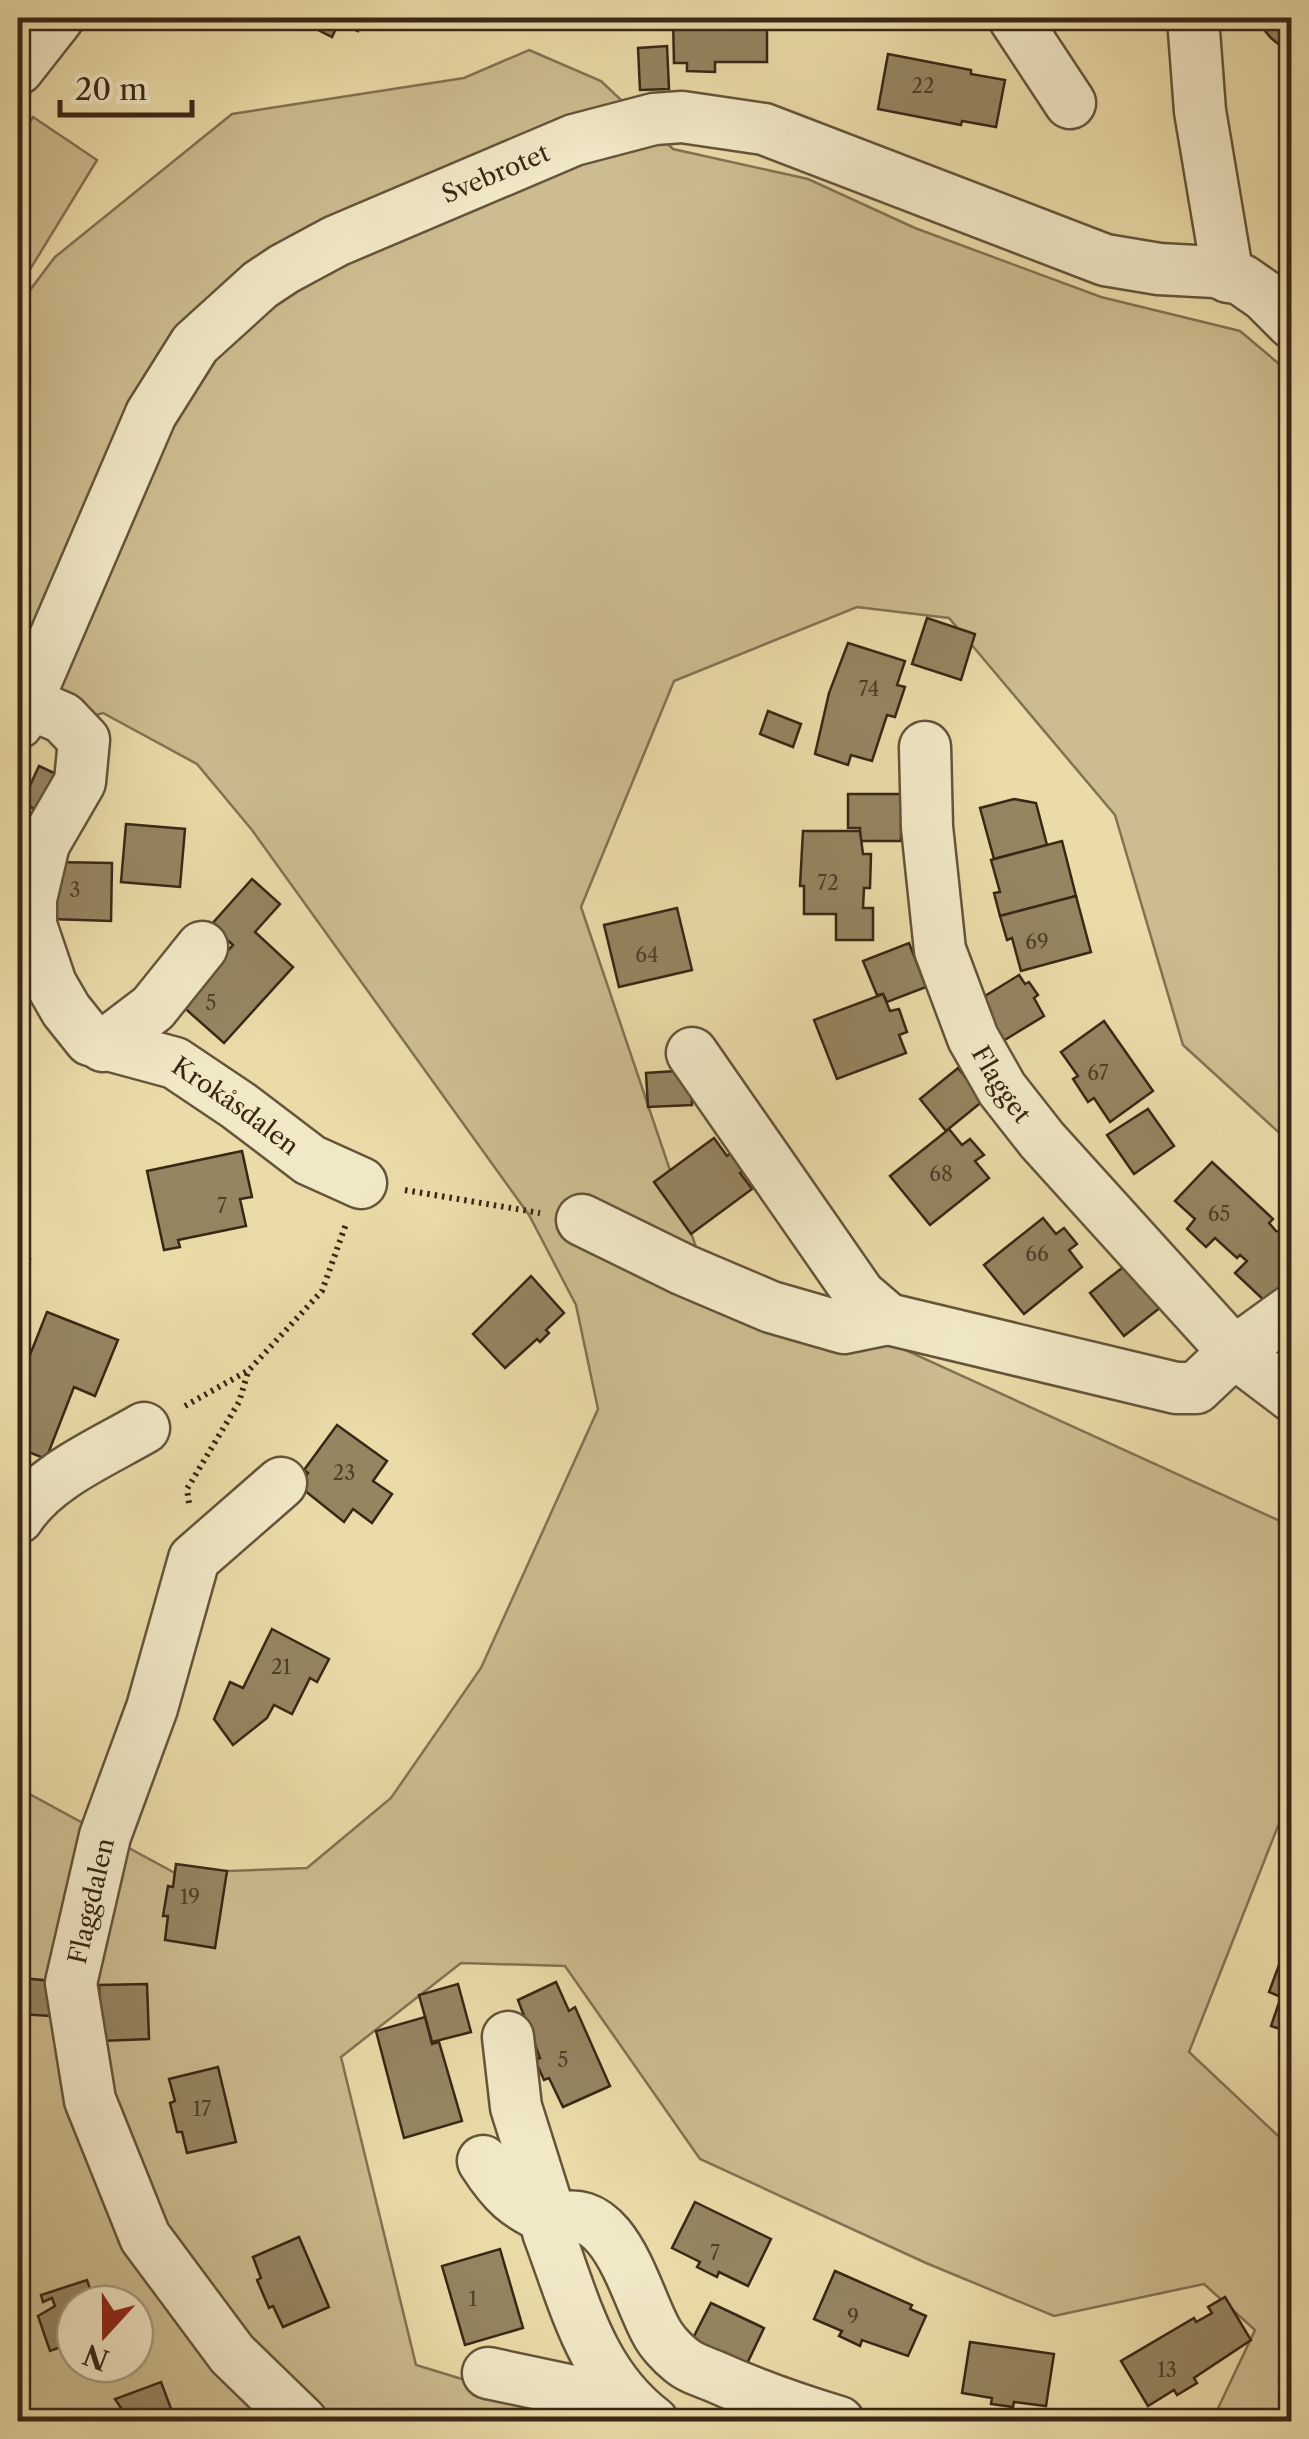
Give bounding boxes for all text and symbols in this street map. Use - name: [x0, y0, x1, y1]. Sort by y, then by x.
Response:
- scale bar: [60, 55, 192, 117]
- text: 20 m: [75, 71, 147, 108]
- house number: 22: [912, 74, 935, 98]
- street label: Svebrotet: [437, 137, 554, 210]
- house number: 74: [859, 677, 879, 701]
- house number: 72: [817, 871, 839, 895]
- house number: 3: [69, 878, 81, 902]
- house number: 69: [1025, 930, 1049, 954]
- house number: 64: [635, 943, 659, 967]
- house number: 5: [206, 991, 216, 1015]
- street label: Flagget: [965, 1040, 1038, 1129]
- street label: Krokåsdalen: [166, 1050, 305, 1162]
- house number: 67: [1087, 1061, 1109, 1085]
- house number: 68: [929, 1162, 953, 1186]
- house number: 7: [217, 1194, 227, 1218]
- house number: 65: [1208, 1202, 1230, 1226]
- house number: 66: [1025, 1242, 1049, 1266]
- house number: 23: [333, 1461, 355, 1485]
- house number: 21: [271, 1655, 292, 1679]
- street label: Flaggdalen: [62, 1835, 121, 1967]
- house number: 19: [180, 1885, 200, 1909]
- house number: 5: [558, 2048, 568, 2072]
- house number: 17: [193, 2097, 211, 2121]
- house number: 7: [710, 2241, 720, 2265]
- north arrow: [55, 2284, 155, 2384]
- house number: 1: [469, 2287, 478, 2311]
- house number: 9: [847, 2305, 859, 2329]
- text: N: [79, 2337, 113, 2378]
- house number: 13: [1157, 2358, 1177, 2382]

